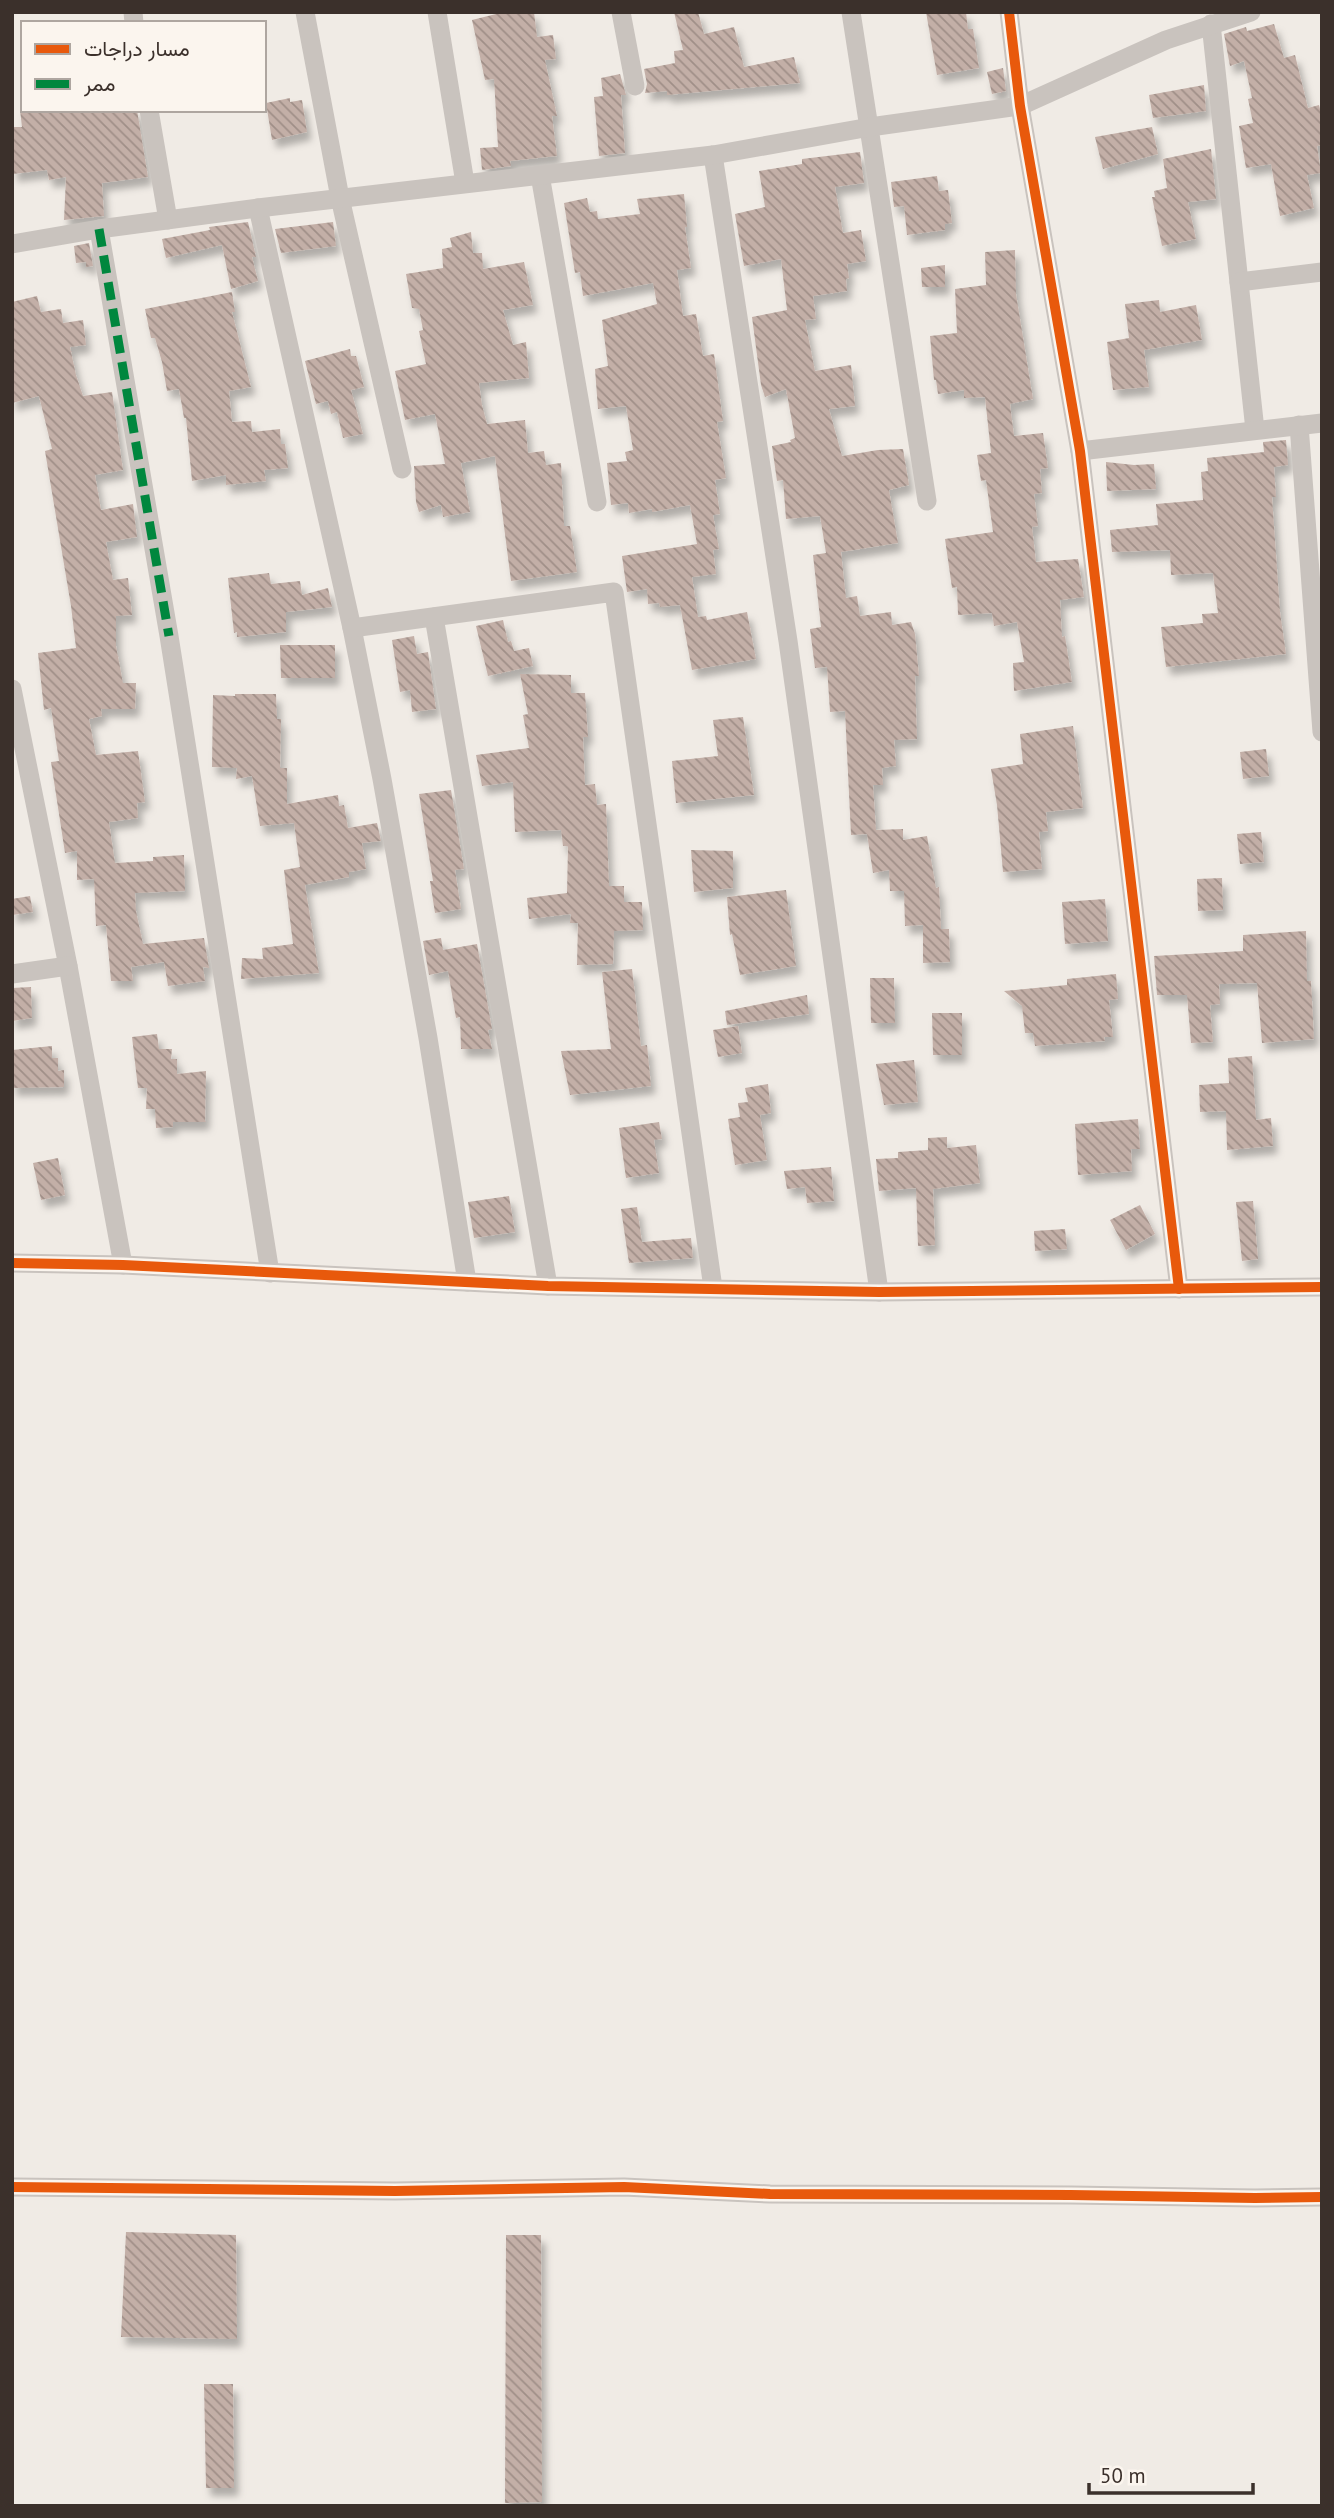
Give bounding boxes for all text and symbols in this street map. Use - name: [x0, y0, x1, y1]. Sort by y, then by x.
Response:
- legend: [21, 21, 266, 112]
- text: مسار دراجات: [84, 35, 190, 62]
- text: ممر: [83, 70, 115, 97]
- scale bar: [1089, 2452, 1254, 2496]
- text: 50 m: [1100, 2462, 1146, 2489]

